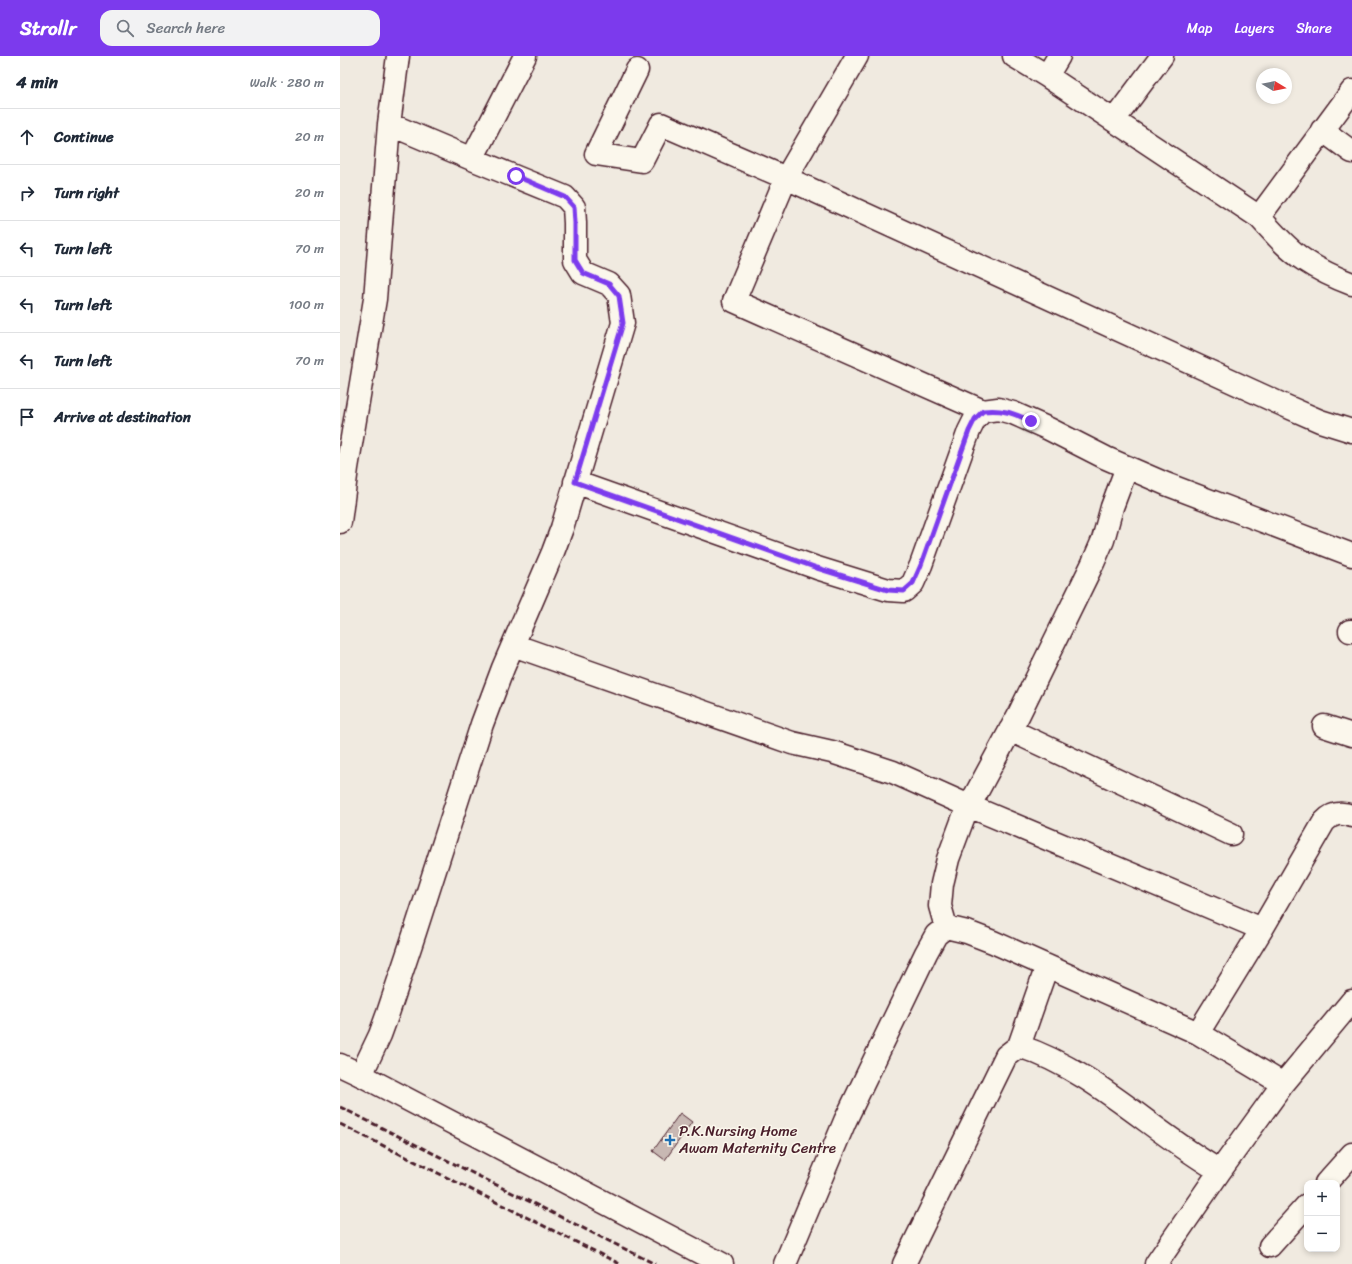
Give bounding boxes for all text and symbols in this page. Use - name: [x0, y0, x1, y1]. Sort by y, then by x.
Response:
- search box: [100, 10, 380, 46]
- text: Strollr: [20, 12, 76, 45]
- text: Search here: [146, 15, 225, 41]
- text: Map: [1187, 16, 1212, 41]
- text: Layers: [1234, 16, 1274, 41]
- text: Share: [1296, 16, 1332, 41]
- icon: search: [114, 17, 136, 39]
- text: 4 min: [16, 67, 58, 97]
- north arrow: [1256, 68, 1292, 104]
- text: Walk · 280 m: [250, 71, 324, 94]
- text: Continue: [54, 124, 114, 150]
- text: 20 m: [295, 125, 324, 148]
- icon: ahead: [16, 126, 38, 148]
- route start: [507, 167, 525, 185]
- text: Turn right: [54, 180, 119, 206]
- text: 20 m: [295, 181, 324, 204]
- icon: right: [16, 182, 38, 204]
- text: Turn left: [54, 236, 112, 262]
- text: 70 m: [295, 237, 324, 260]
- icon: left: [16, 238, 38, 260]
- text: Turn left: [54, 292, 112, 318]
- text: 100 m: [289, 293, 324, 316]
- icon: left: [16, 294, 38, 316]
- text: Turn left: [54, 348, 112, 374]
- text: 70 m: [295, 349, 324, 372]
- icon: left: [16, 350, 38, 372]
- text: Arrive at destination: [54, 404, 191, 430]
- icon: arrive: [16, 406, 38, 428]
- route end: [1022, 412, 1040, 430]
- place label: P.K.Nursing Home Awam Maternity Centre: [678, 1118, 836, 1161]
- marker: P.K.Nursing Home Awam Maternity Centre: [664, 1134, 676, 1146]
- map controls: [1304, 1180, 1340, 1252]
- button: +: [1304, 1180, 1340, 1216]
- button: −: [1304, 1216, 1340, 1252]

